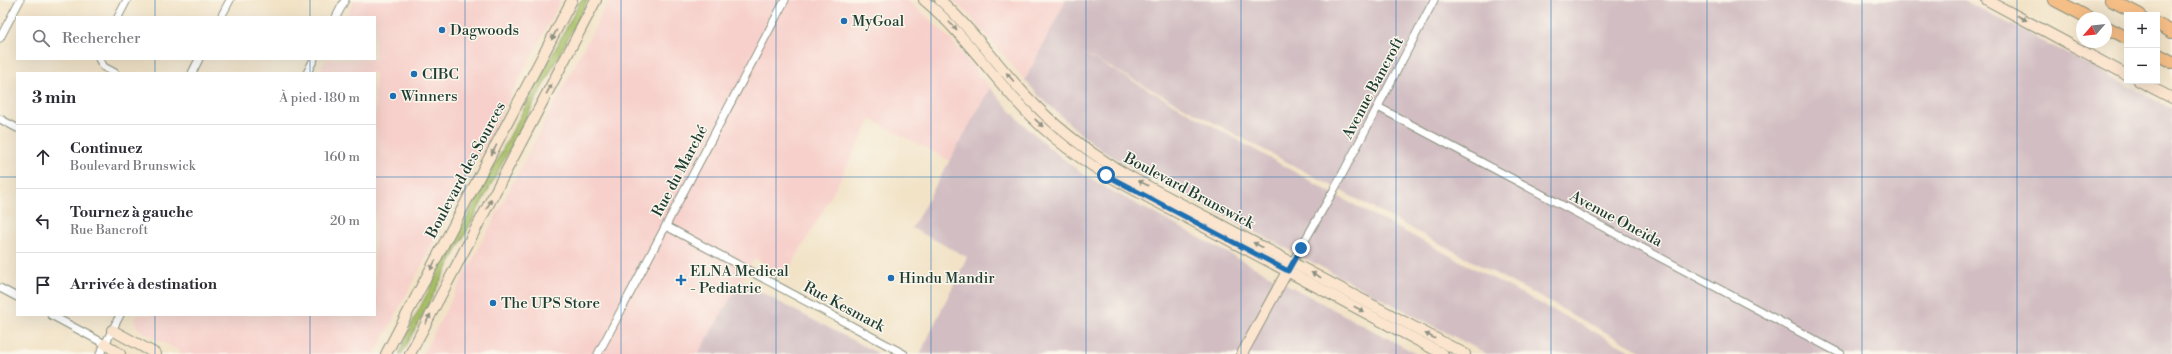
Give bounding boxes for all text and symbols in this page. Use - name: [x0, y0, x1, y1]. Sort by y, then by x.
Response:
- place label: MyGoal: [852, 12, 905, 31]
- north arrow: [2076, 12, 2112, 48]
- map controls: [2124, 12, 2160, 84]
- button: +: [2124, 12, 2160, 48]
- one-way arrow: [2016, 15, 2027, 22]
- search box: [16, 16, 376, 60]
- marker: MyGoal: [839, 16, 849, 26]
- place label: Dagwoods: [450, 21, 519, 40]
- one-way arrow: [948, 21, 958, 31]
- marker: Dagwoods: [437, 25, 447, 35]
- icon: search: [30, 27, 52, 49]
- text: Rechercher: [62, 29, 141, 48]
- one-way arrow: [551, 29, 558, 40]
- street label: Avenue Bancroft: [1338, 33, 1408, 143]
- button: −: [2124, 48, 2160, 84]
- place label: CIBC: [422, 65, 459, 84]
- marker: CIBC: [409, 69, 419, 79]
- one-way arrow: [1006, 71, 1014, 82]
- one-way arrow: [546, 83, 552, 95]
- text: 3 min: [32, 87, 76, 109]
- place label: Winners: [400, 87, 458, 106]
- text: À pied · 180 m: [279, 90, 360, 106]
- marker: Winners: [388, 91, 398, 101]
- street label: Boulevard des Sources: [422, 99, 510, 242]
- one-way arrow: [1034, 119, 1044, 128]
- street label: Rue du Marché: [648, 122, 712, 220]
- text: Continuez: [70, 139, 142, 158]
- one-way arrow: [491, 144, 497, 155]
- icon: ahead: [32, 146, 54, 168]
- street label: Boulevard Brunswick: [1120, 148, 1258, 234]
- text: 160 m: [324, 149, 360, 165]
- text: Boulevard Brunswick: [70, 158, 196, 174]
- route start: [1097, 166, 1115, 184]
- one-way arrow: [1137, 180, 1149, 187]
- street label: Avenue Oneida: [1566, 186, 1666, 251]
- one-way arrow: [486, 199, 492, 210]
- text: Tournez à gauche: [70, 203, 193, 222]
- icon: left: [32, 210, 54, 232]
- text: 20 m: [330, 213, 360, 229]
- text: Rue Bancroft: [70, 222, 148, 238]
- route end: [1292, 239, 1310, 257]
- one-way arrow: [1252, 241, 1264, 248]
- one-way arrow: [430, 259, 437, 271]
- place label: ELNA Medical - Pediatric: [690, 262, 789, 298]
- place label: Hindu Mandir: [899, 269, 995, 288]
- one-way arrow: [1310, 272, 1321, 278]
- marker: Hindu Mandir: [886, 273, 896, 283]
- icon: arrive: [32, 274, 54, 296]
- marker: ELNA Medical - Pediatric: [675, 274, 687, 286]
- text: Arrivée à destination: [70, 275, 217, 294]
- street label: Rue Kesmark: [800, 278, 889, 337]
- place label: The UPS Store: [501, 294, 600, 313]
- marker: The UPS Store: [488, 298, 498, 308]
- one-way arrow: [1353, 306, 1365, 313]
- one-way arrow: [425, 314, 432, 325]
- one-way arrow: [1425, 332, 1436, 339]

